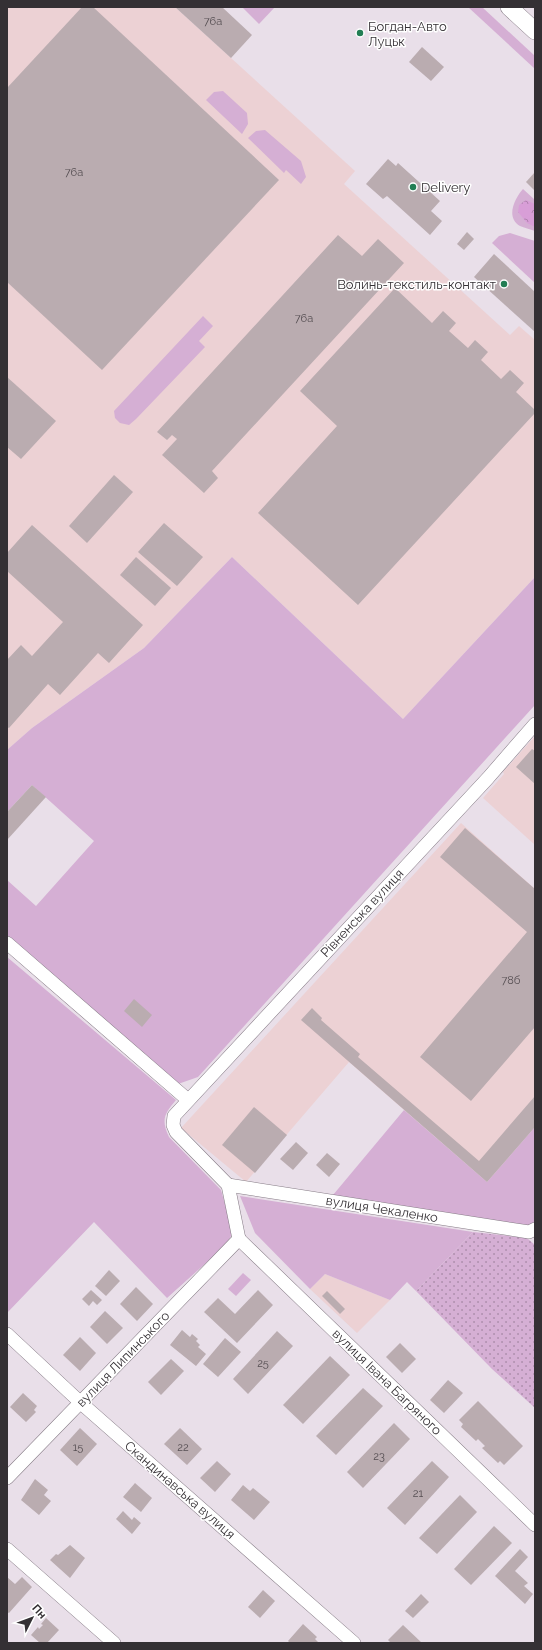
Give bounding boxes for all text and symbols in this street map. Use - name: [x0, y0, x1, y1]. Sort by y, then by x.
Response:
- house number: 76а: [204, 15, 222, 28]
- place label: Богдан-Авто Луцьк: [368, 19, 447, 49]
- marker: Богдан-Авто Луцьк: [355, 28, 365, 38]
- house number: 76а: [65, 166, 83, 179]
- place label: Delivery: [421, 180, 470, 195]
- marker: Delivery: [408, 182, 418, 192]
- place label: Волинь-текстиль-контакт: [337, 277, 496, 292]
- marker: Волинь-текстиль-контакт: [499, 279, 509, 289]
- house number: 76а: [295, 312, 313, 325]
- street label: Рівненська вулиця: [317, 866, 407, 960]
- house number: 78б: [501, 974, 521, 987]
- street label: вулиця Чекаленко: [325, 1193, 439, 1225]
- street label: вулиця Липинського: [73, 1308, 173, 1410]
- street label: вулиця Івана Багряного: [329, 1326, 445, 1438]
- house number: 25: [257, 1357, 269, 1370]
- street label: Скандинавська вулиця: [122, 1438, 238, 1542]
- house number: 15: [73, 1441, 83, 1454]
- house number: 22: [177, 1441, 189, 1454]
- house number: 23: [373, 1450, 385, 1463]
- house number: 21: [413, 1487, 424, 1500]
- north arrow: [12, 1598, 52, 1638]
- text: Пн: [29, 1602, 49, 1621]

